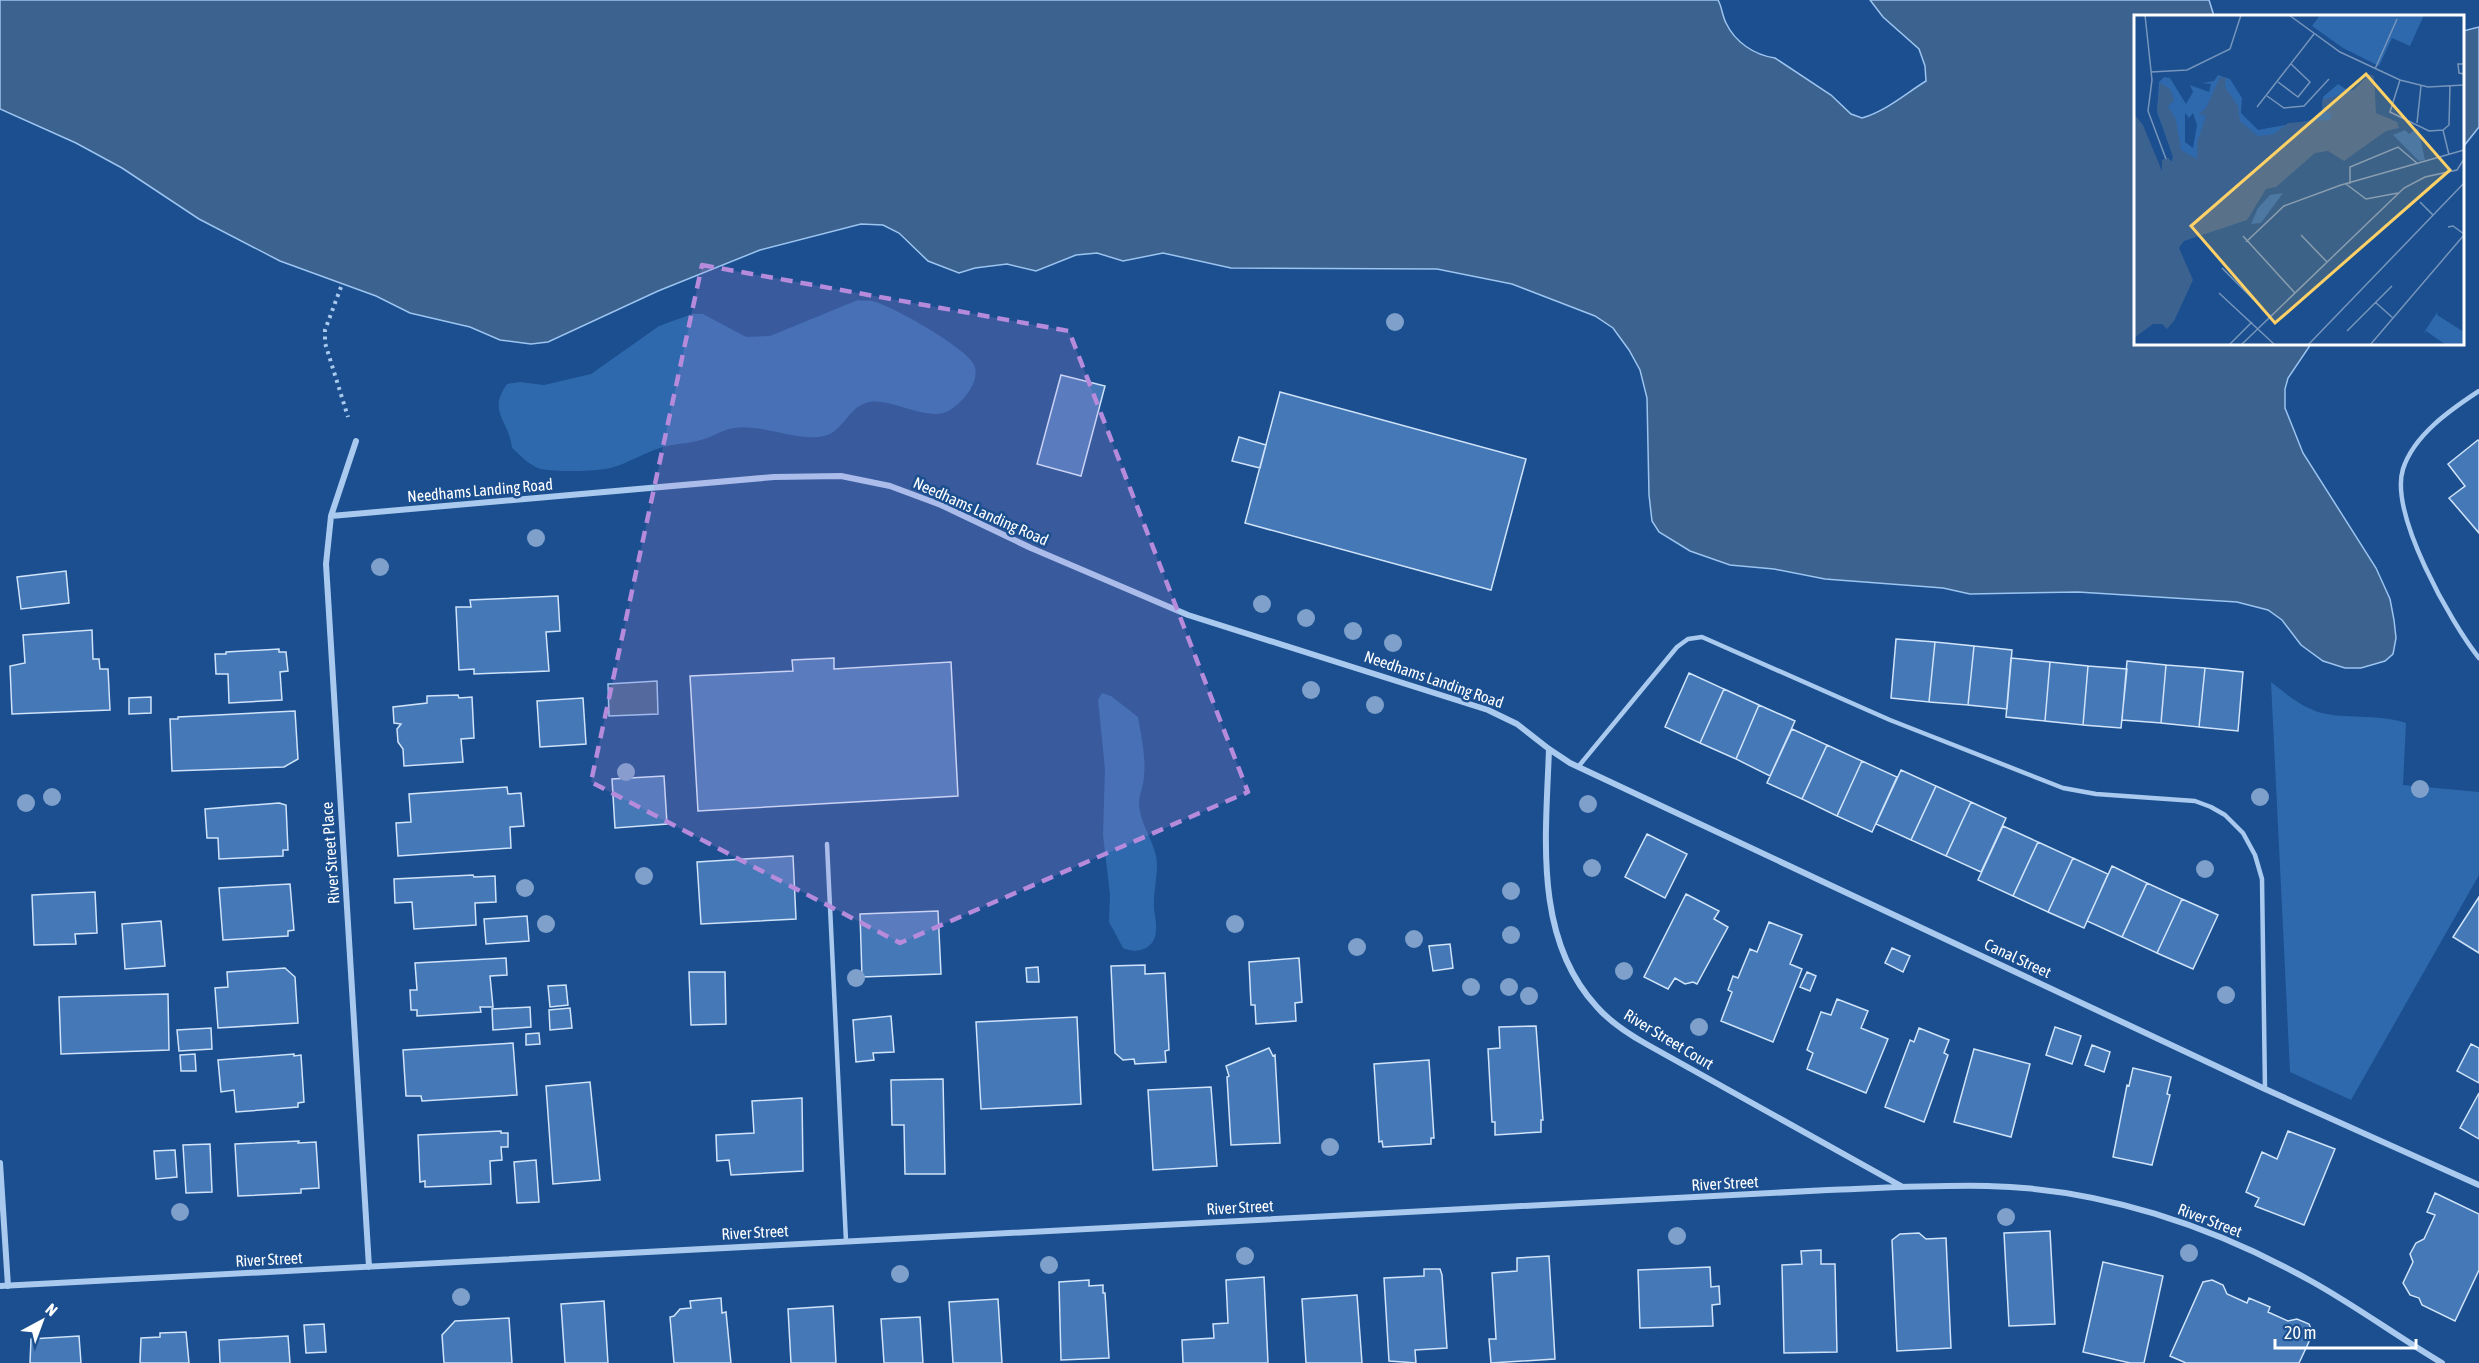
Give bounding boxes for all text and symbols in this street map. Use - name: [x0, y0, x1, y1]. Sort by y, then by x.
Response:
- inset map: [2134, 15, 2464, 345]
- street label: Needhams Landing Road: [910, 473, 1051, 550]
- street label: Needhams Landing Road: [407, 475, 554, 506]
- street label: Needhams Landing Road: [1362, 647, 1506, 712]
- street label: River Street Place: [317, 801, 343, 905]
- street label: Canal Street: [1982, 935, 2054, 981]
- street label: River Street Court: [1621, 1005, 1717, 1073]
- street label: River Street: [1691, 1172, 1760, 1194]
- street label: River Street: [1206, 1196, 1275, 1218]
- street label: River Street: [2175, 1200, 2245, 1241]
- street label: River Street: [721, 1221, 790, 1243]
- street label: River Street: [235, 1248, 304, 1270]
- north arrow: [12, 1291, 72, 1351]
- text: N: [42, 1300, 61, 1320]
- scale bar: [2275, 1312, 2416, 1350]
- text: 20 m: [2284, 1322, 2316, 1343]

